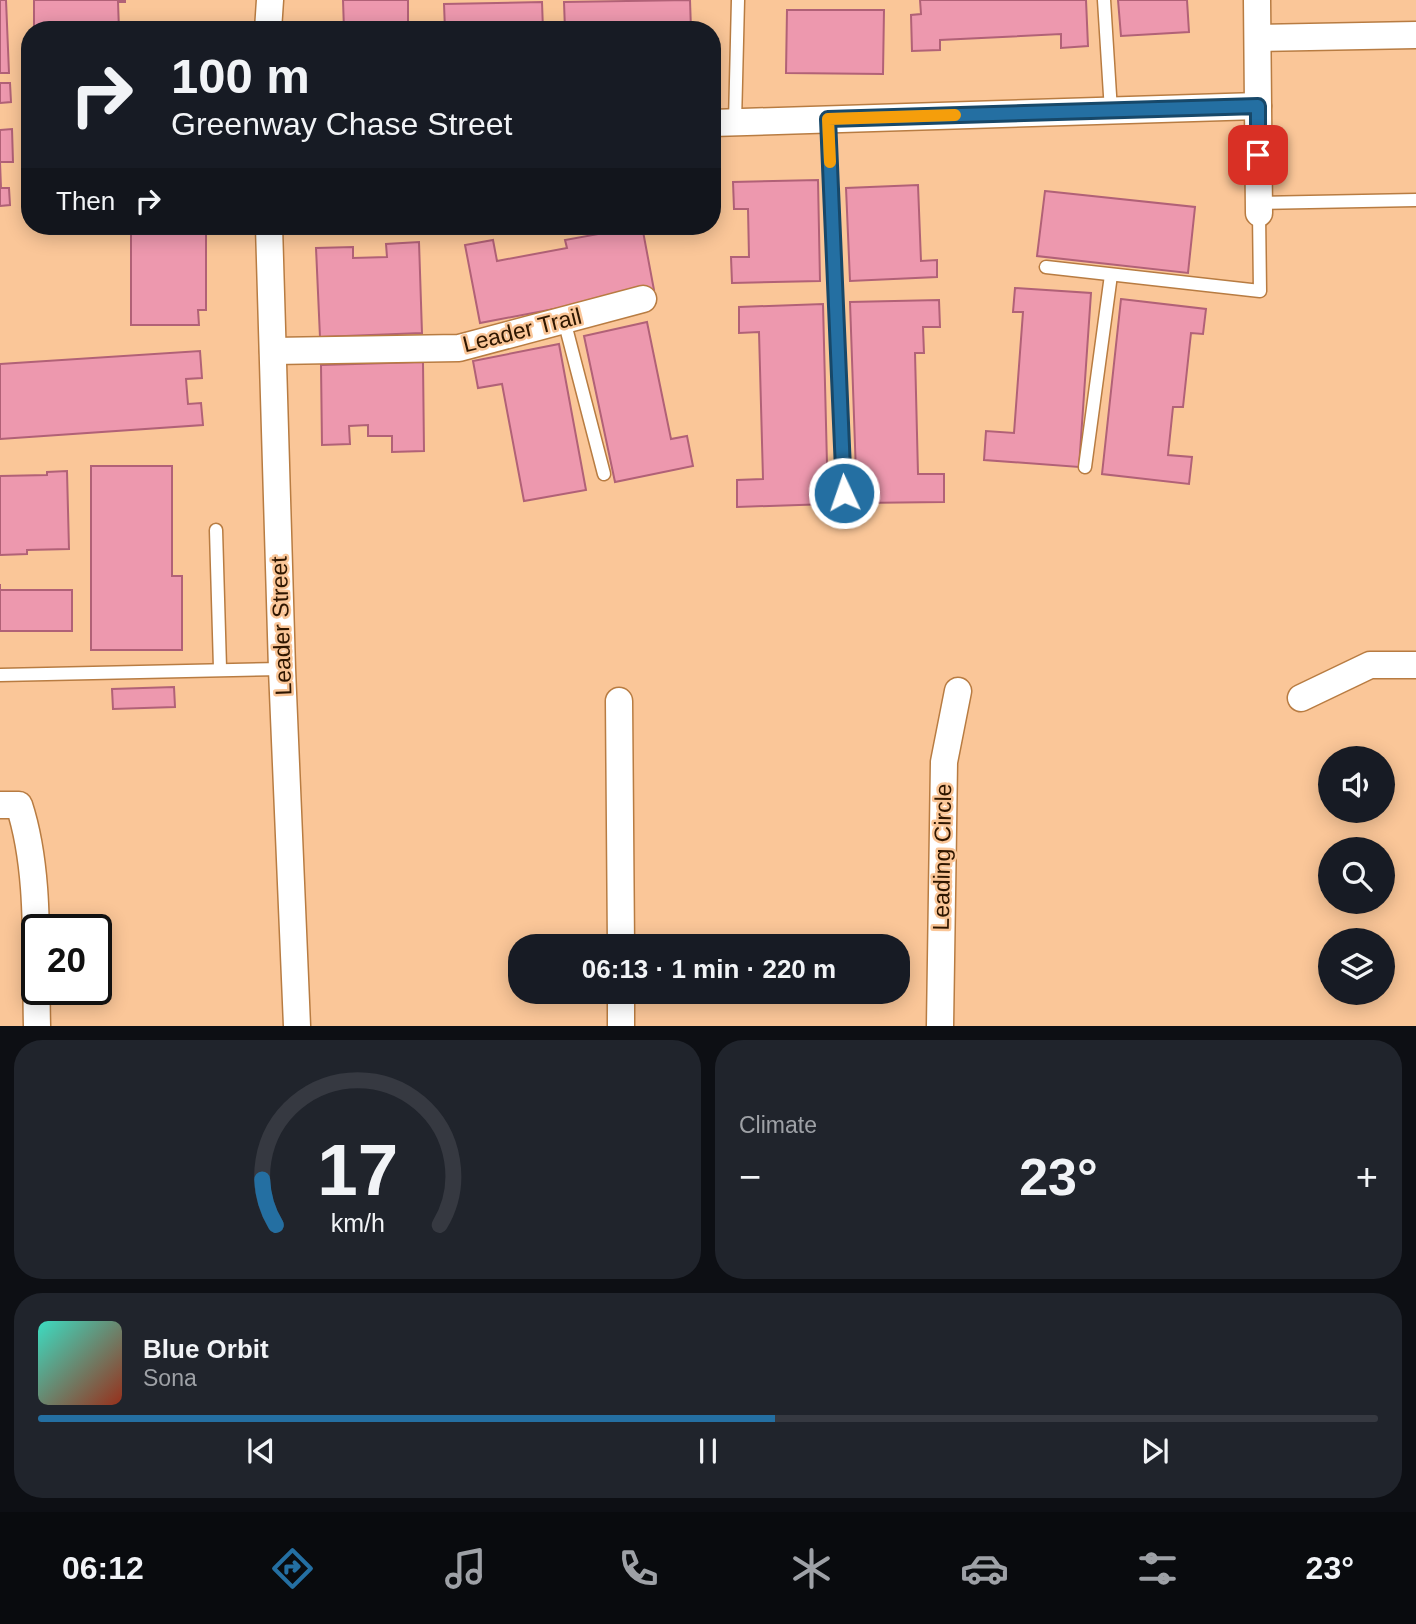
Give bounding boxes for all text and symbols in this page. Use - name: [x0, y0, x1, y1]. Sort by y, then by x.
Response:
- icon: right: [56, 49, 147, 140]
- text: 100 m: [171, 49, 310, 103]
- text: Greenway Chase Street: [171, 106, 513, 142]
- pin: [1228, 125, 1288, 185]
- icon: arrive: [1239, 136, 1277, 174]
- icon: right: [129, 182, 167, 220]
- text: Then: [56, 186, 115, 216]
- street label: Leader Trail: [460, 303, 584, 357]
- position arrow: [807, 456, 881, 530]
- street label: Leader Street: [266, 555, 296, 696]
- map controls: [1318, 746, 1395, 1005]
- button: sound: [1318, 746, 1395, 823]
- street label: Leading Circle: [928, 783, 956, 931]
- button: search: [1318, 837, 1395, 914]
- speed limit sign: 20: [21, 914, 112, 1005]
- button: layers: [1318, 928, 1395, 1005]
- text: 06:13 · 1 min · 220 m: [582, 954, 836, 984]
- text: Climate: [739, 1112, 817, 1138]
- text: 17: [317, 1130, 398, 1211]
- text: 23°: [1019, 1148, 1098, 1206]
- text: −: [739, 1156, 761, 1198]
- text: +: [1356, 1156, 1378, 1198]
- text: km/h: [330, 1209, 385, 1237]
- text: Blue Orbit: [143, 1334, 269, 1364]
- text: Sona: [143, 1365, 197, 1391]
- icon: previous: [242, 1432, 280, 1470]
- icon: pause: [689, 1432, 727, 1470]
- icon: next: [1136, 1432, 1174, 1470]
- icon: directions: [268, 1544, 317, 1593]
- icon: music: [441, 1544, 490, 1593]
- icon: phone: [614, 1544, 663, 1593]
- icon: climate: [787, 1544, 836, 1593]
- icon: car: [960, 1544, 1009, 1593]
- icon: filters: [1133, 1544, 1182, 1593]
- text: 06:12: [62, 1550, 144, 1586]
- text: 23°: [1306, 1550, 1354, 1586]

